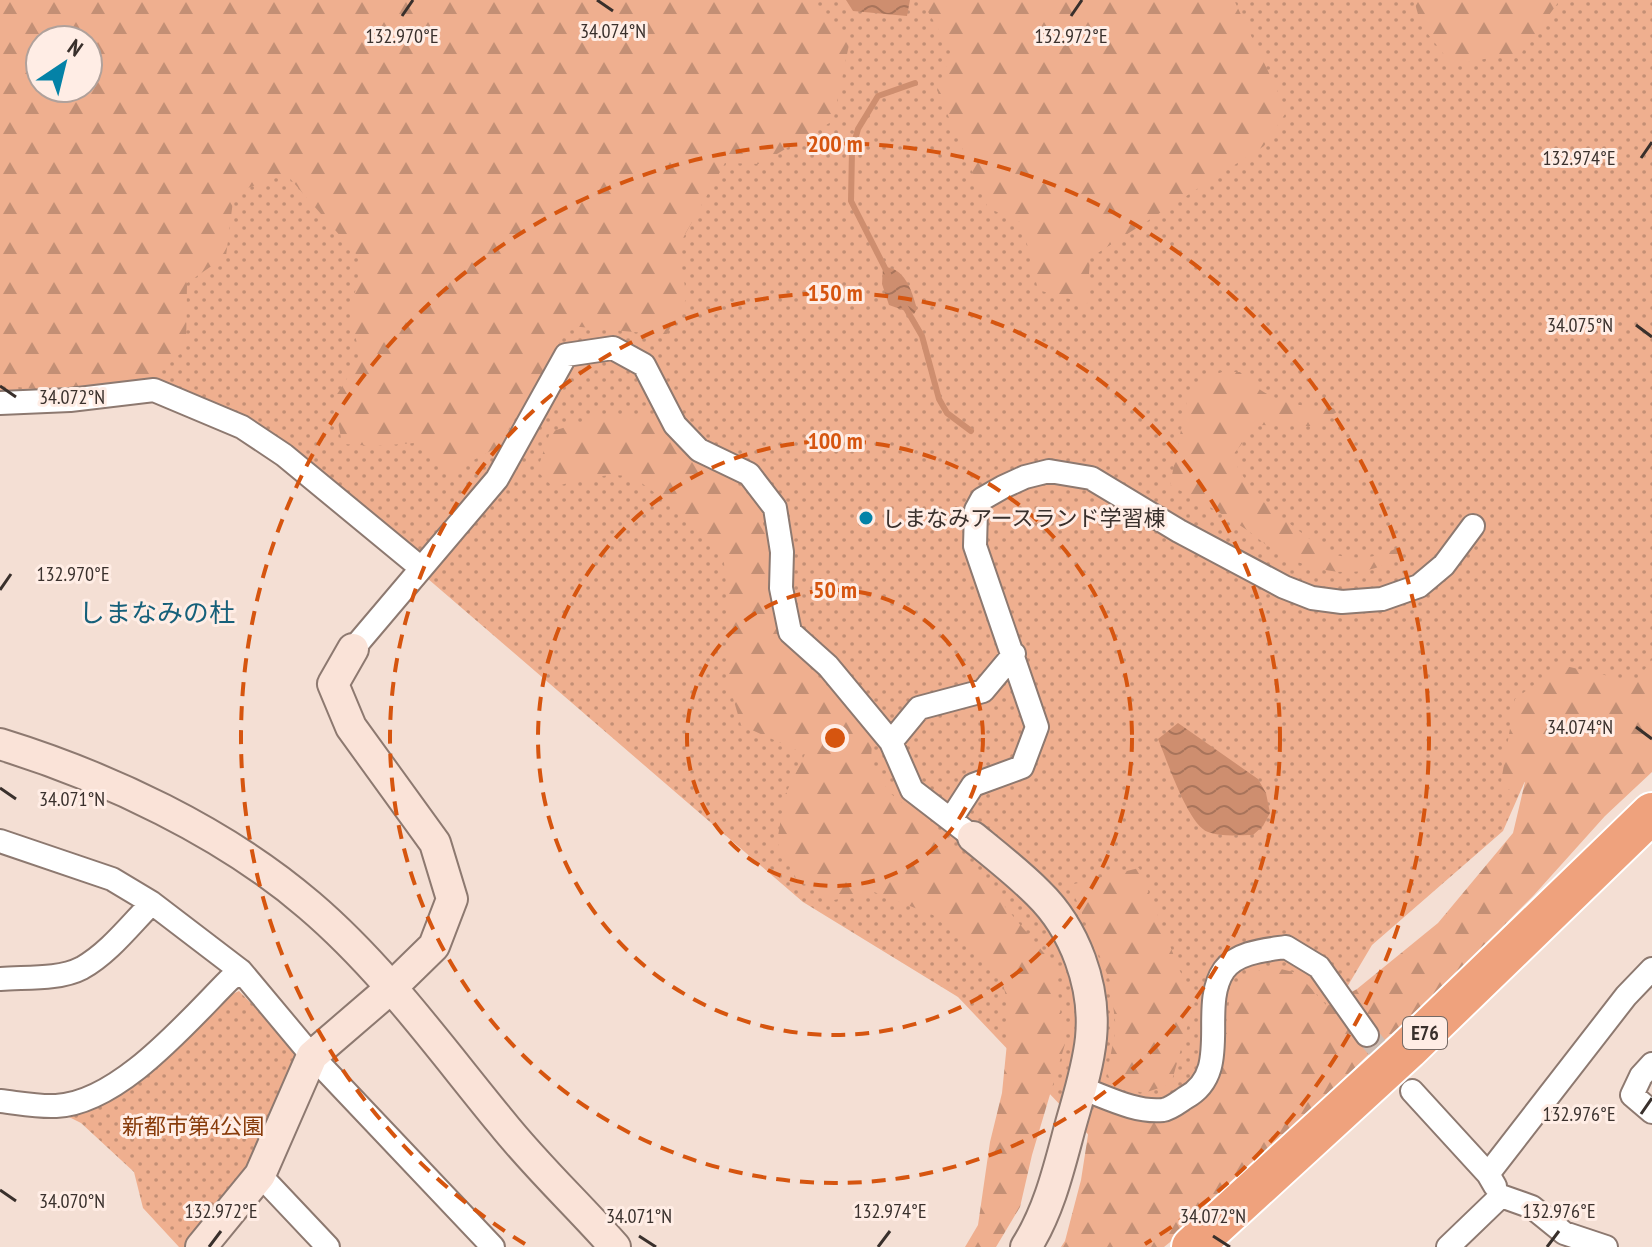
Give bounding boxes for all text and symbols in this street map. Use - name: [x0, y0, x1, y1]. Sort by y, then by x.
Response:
- text: 34.074°N: [580, 18, 646, 44]
- text: 132.970°E: [366, 23, 438, 49]
- text: 132.972°E: [1035, 23, 1107, 49]
- north arrow: [24, 24, 104, 104]
- text: N: [63, 33, 88, 62]
- text: 200 m: [807, 128, 863, 159]
- text: 132.974°E: [1543, 145, 1615, 171]
- text: 150 m: [807, 277, 863, 308]
- text: 34.075°N: [1547, 312, 1613, 338]
- text: 34.072°N: [39, 384, 105, 410]
- text: 100 m: [807, 425, 863, 456]
- place label: しまなみアースランド学習棟: [882, 504, 1166, 532]
- marker: しまなみアースランド学習棟: [857, 509, 875, 527]
- text: 132.970°E: [37, 561, 109, 587]
- text: 50 m: [813, 574, 857, 605]
- district label: しまなみの杜: [79, 596, 235, 629]
- text: 34.074°N: [1547, 714, 1613, 740]
- centre of rings: [821, 724, 849, 752]
- text: 34.071°N: [39, 786, 105, 812]
- road number: E76: [1403, 1017, 1447, 1049]
- text: 132.976°E: [1543, 1101, 1615, 1127]
- park label: 新都市第4公園: [122, 1112, 264, 1140]
- text: 34.070°N: [39, 1188, 105, 1214]
- text: 132.972°E: [185, 1198, 257, 1224]
- text: 132.974°E: [854, 1198, 926, 1224]
- text: 132.976°E: [1523, 1198, 1595, 1224]
- text: 34.071°N: [606, 1203, 672, 1229]
- text: 34.072°N: [1180, 1203, 1246, 1229]

